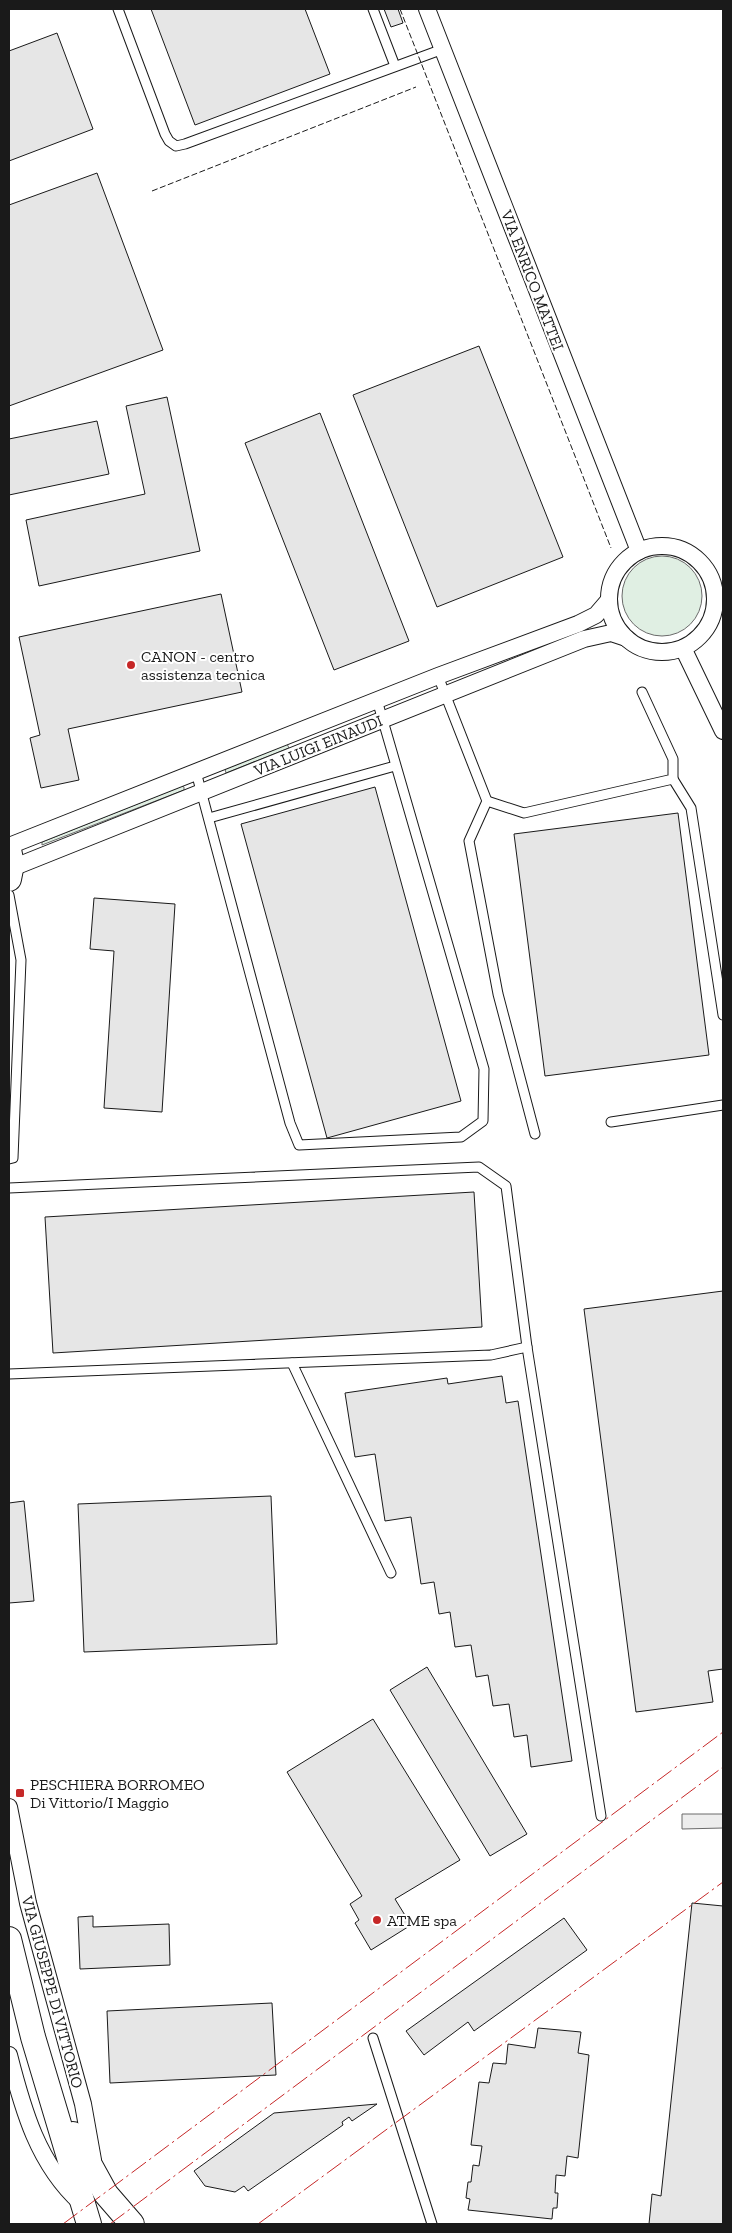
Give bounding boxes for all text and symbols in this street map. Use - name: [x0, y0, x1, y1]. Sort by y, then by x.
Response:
- street label: VIA ENRICO MATTEI: [497, 206, 568, 353]
- place label: CANON - centro assistenza tecnica: [141, 647, 266, 684]
- marker: CANON - centro assistenza tecnica: [125, 659, 137, 671]
- street label: VIA LUIGI EINAUDI: [250, 711, 385, 780]
- place label: PESCHIERA BORROMEO Di Vittorio/I Maggio: [30, 1775, 205, 1812]
- marker: PESCHIERA BORROMEO Di Vittorio/I Maggio: [14, 1787, 26, 1799]
- street label: VIA GIUSEPPE DI VITTORIO: [17, 1893, 87, 2091]
- place label: ATME spa: [387, 1911, 457, 1930]
- marker: ATME spa: [371, 1914, 383, 1926]

